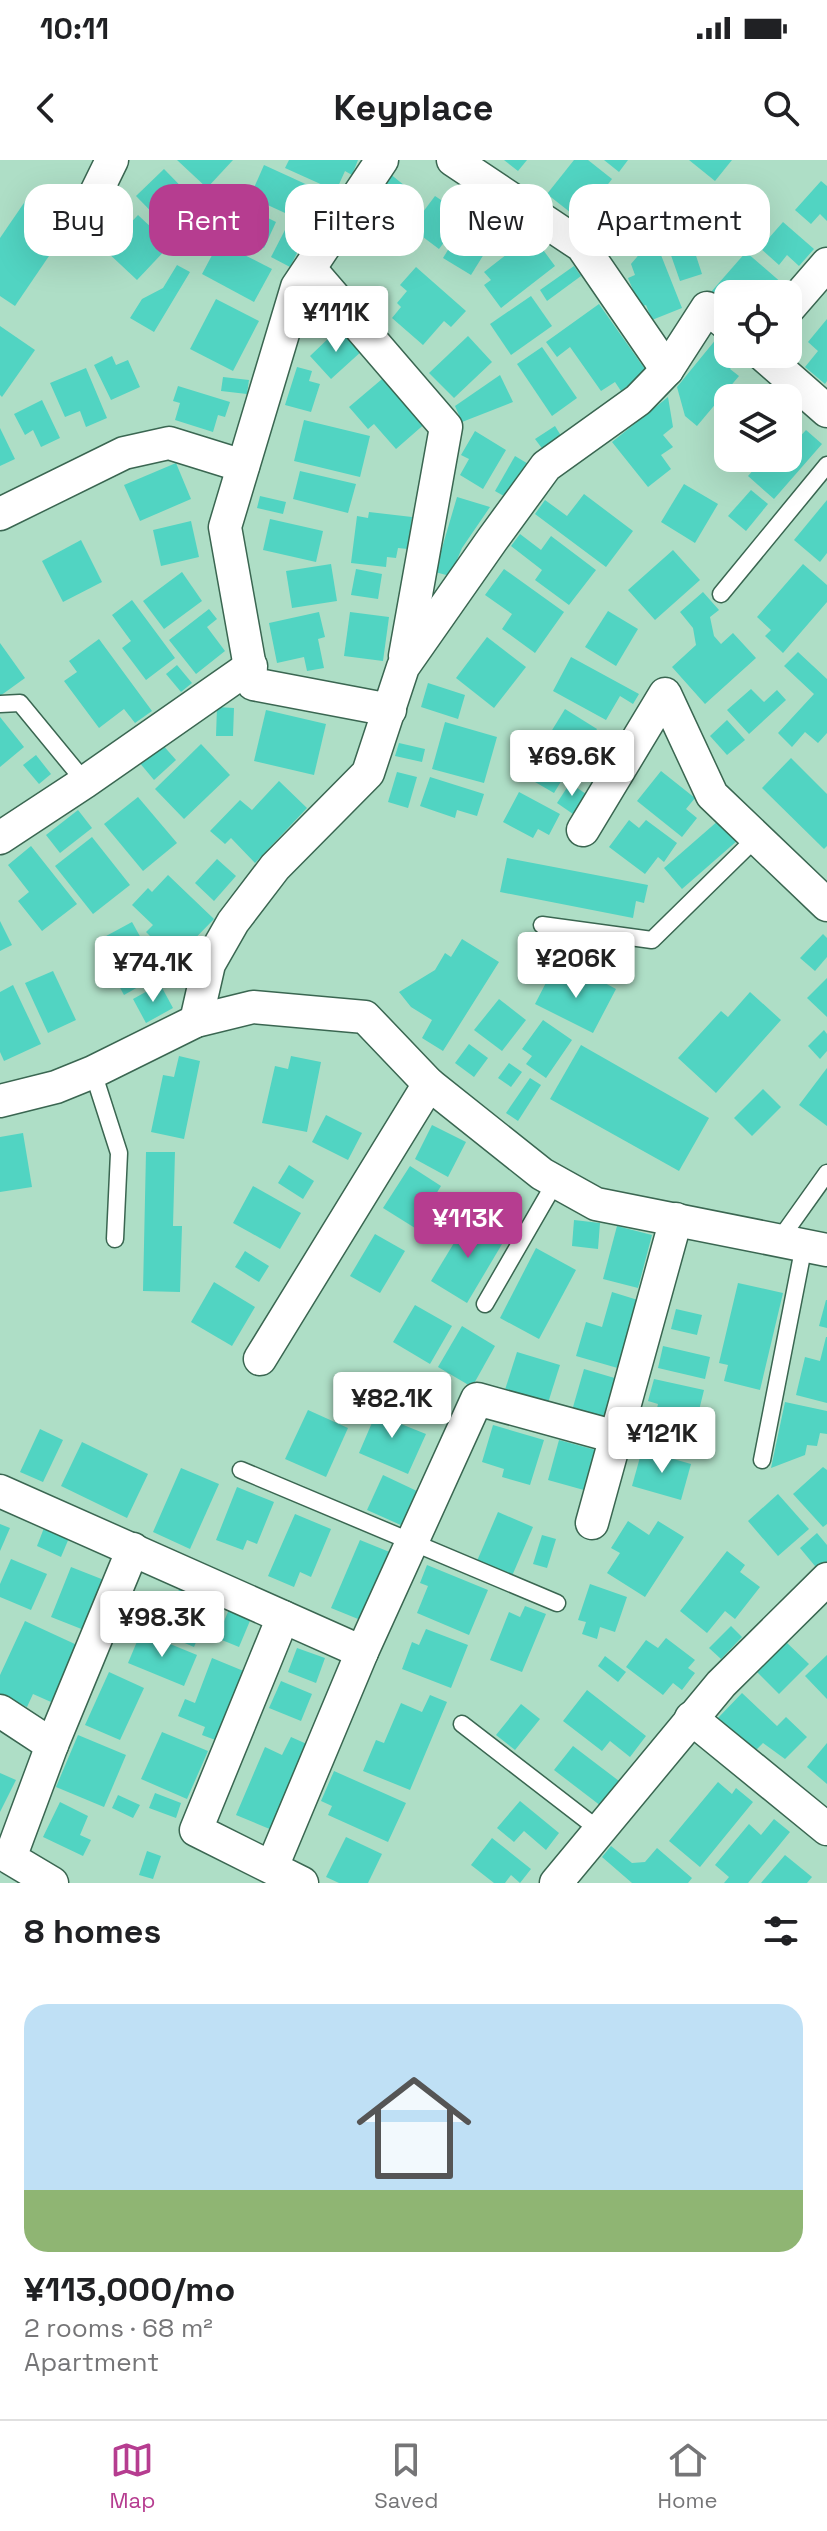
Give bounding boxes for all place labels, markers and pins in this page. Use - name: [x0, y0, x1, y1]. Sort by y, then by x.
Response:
- pin: ¥111K: [280, 286, 392, 354]
- pin: ¥69.6K: [507, 730, 637, 798]
- pin: ¥206K: [520, 932, 632, 1000]
- pin: ¥74.1K: [88, 936, 218, 1004]
- pin: ¥113K: [412, 1192, 524, 1260]
- pin: ¥82.1K: [327, 1372, 457, 1440]
- pin: ¥121K: [606, 1407, 718, 1475]
- pin: ¥98.3K: [97, 1591, 227, 1659]

